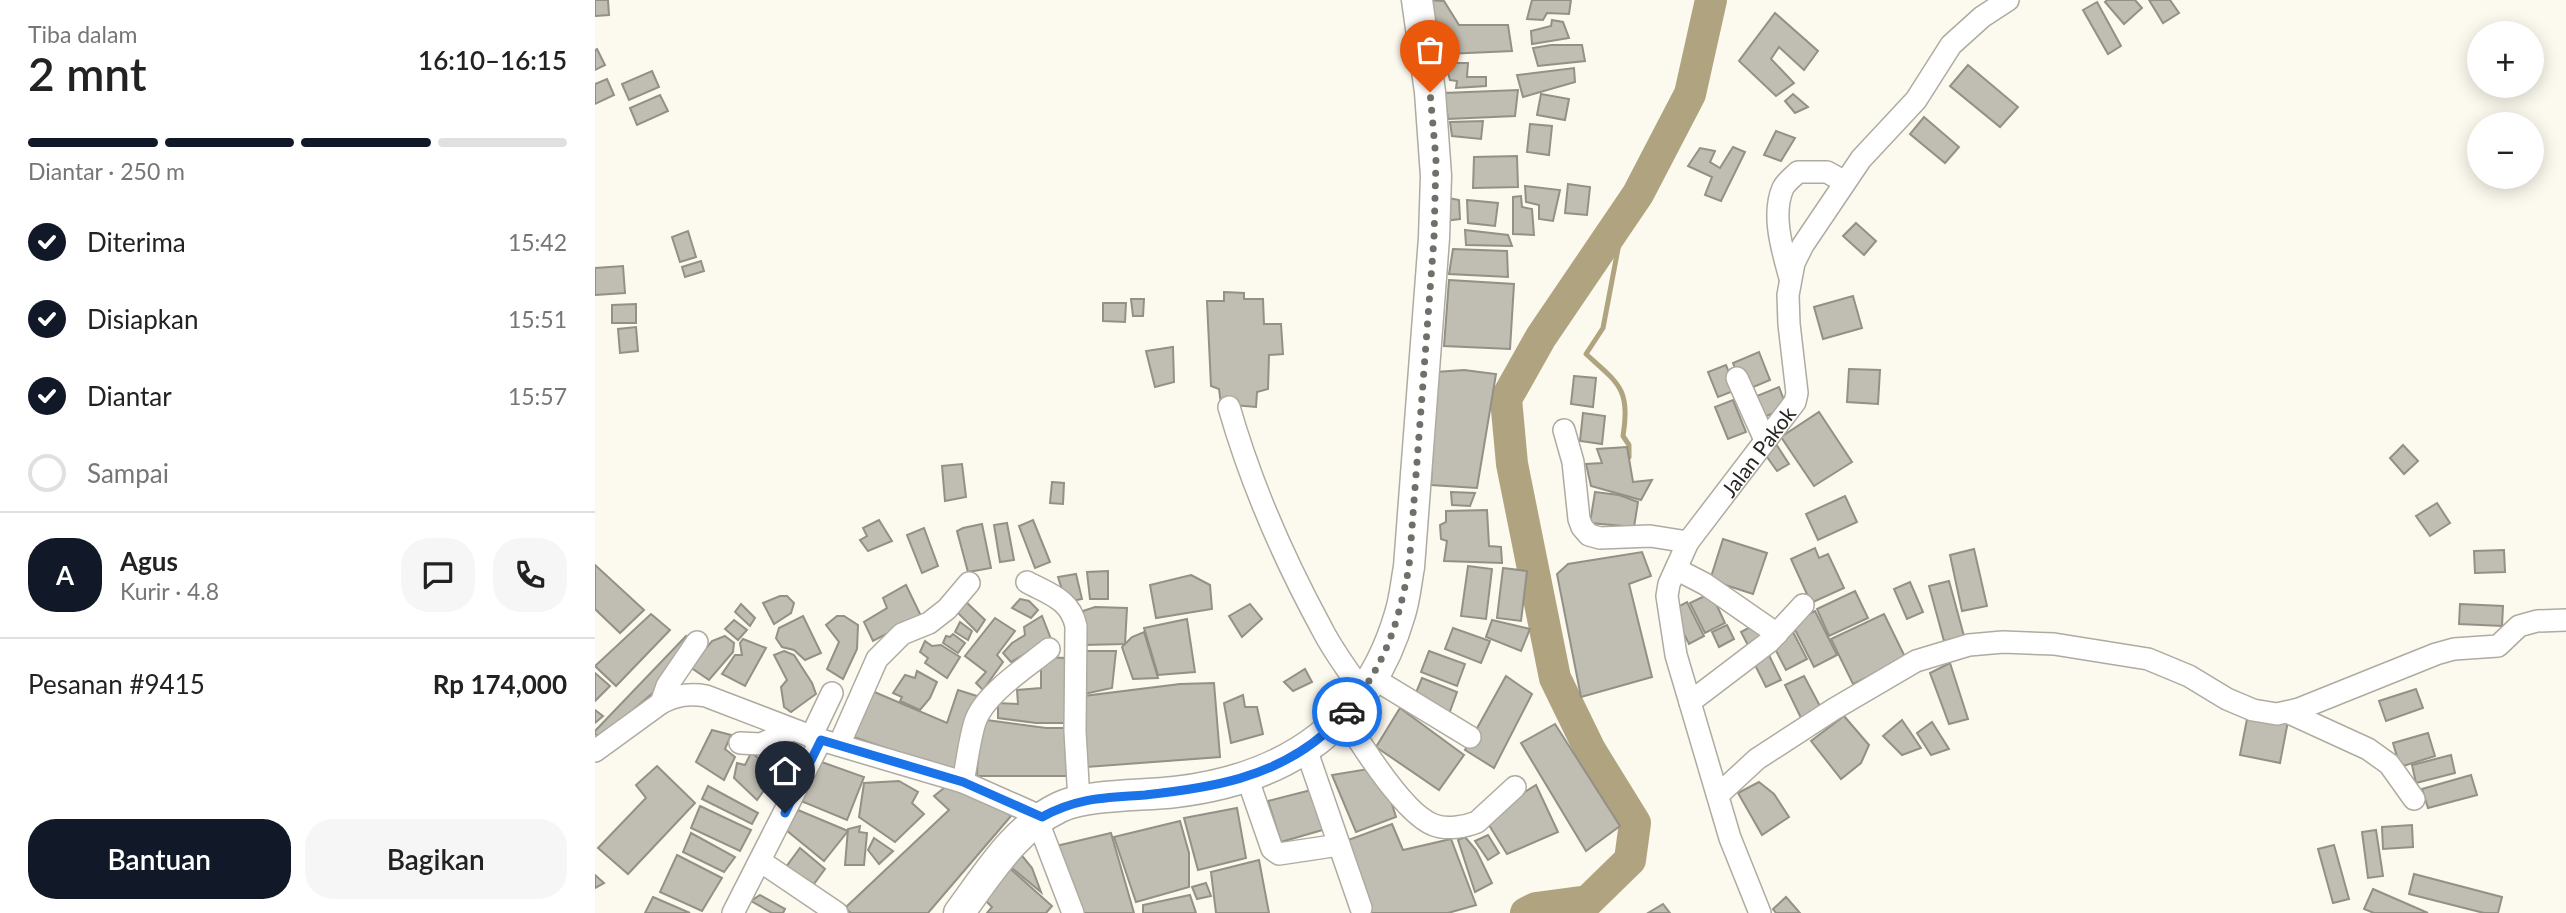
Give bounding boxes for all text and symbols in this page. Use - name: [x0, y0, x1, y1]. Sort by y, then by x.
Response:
- text: Tiba dalam: [28, 20, 137, 48]
- pin: [1400, 20, 1460, 92]
- map controls: [2467, 21, 2544, 189]
- button: +: [2467, 21, 2544, 98]
- icon: bag: [1411, 31, 1449, 69]
- text: 16:10–16:15: [418, 44, 567, 76]
- text: 2 mnt: [28, 46, 147, 101]
- button: −: [2467, 112, 2544, 189]
- text: Diantar · 250 m: [28, 157, 185, 185]
- icon: check: [28, 223, 66, 261]
- text: Diterima: [87, 226, 186, 258]
- text: 15:42: [508, 228, 567, 256]
- icon: check: [28, 300, 66, 338]
- text: Disiapkan: [87, 303, 198, 335]
- text: 15:51: [508, 305, 567, 333]
- icon: check: [28, 377, 66, 415]
- text: Diantar: [87, 380, 172, 412]
- text: 15:57: [508, 382, 567, 410]
- street label: Jalan Pakok: [1715, 401, 1800, 501]
- text: Sampai: [87, 457, 169, 489]
- button: chat: [401, 538, 475, 612]
- button: phone: [493, 538, 567, 612]
- text: Agus: [120, 545, 178, 577]
- text: A: [56, 559, 74, 591]
- text: Kurir · 4.8: [120, 577, 219, 605]
- text: Pesanan #9415: [28, 668, 205, 700]
- text: Rp 174,000: [433, 668, 567, 700]
- courier: [1312, 677, 1382, 747]
- icon: car: [1328, 693, 1366, 731]
- pin: [755, 741, 815, 813]
- icon: home: [766, 752, 804, 790]
- button: Bantuan: [28, 819, 291, 899]
- button: Bagikan: [305, 819, 567, 899]

